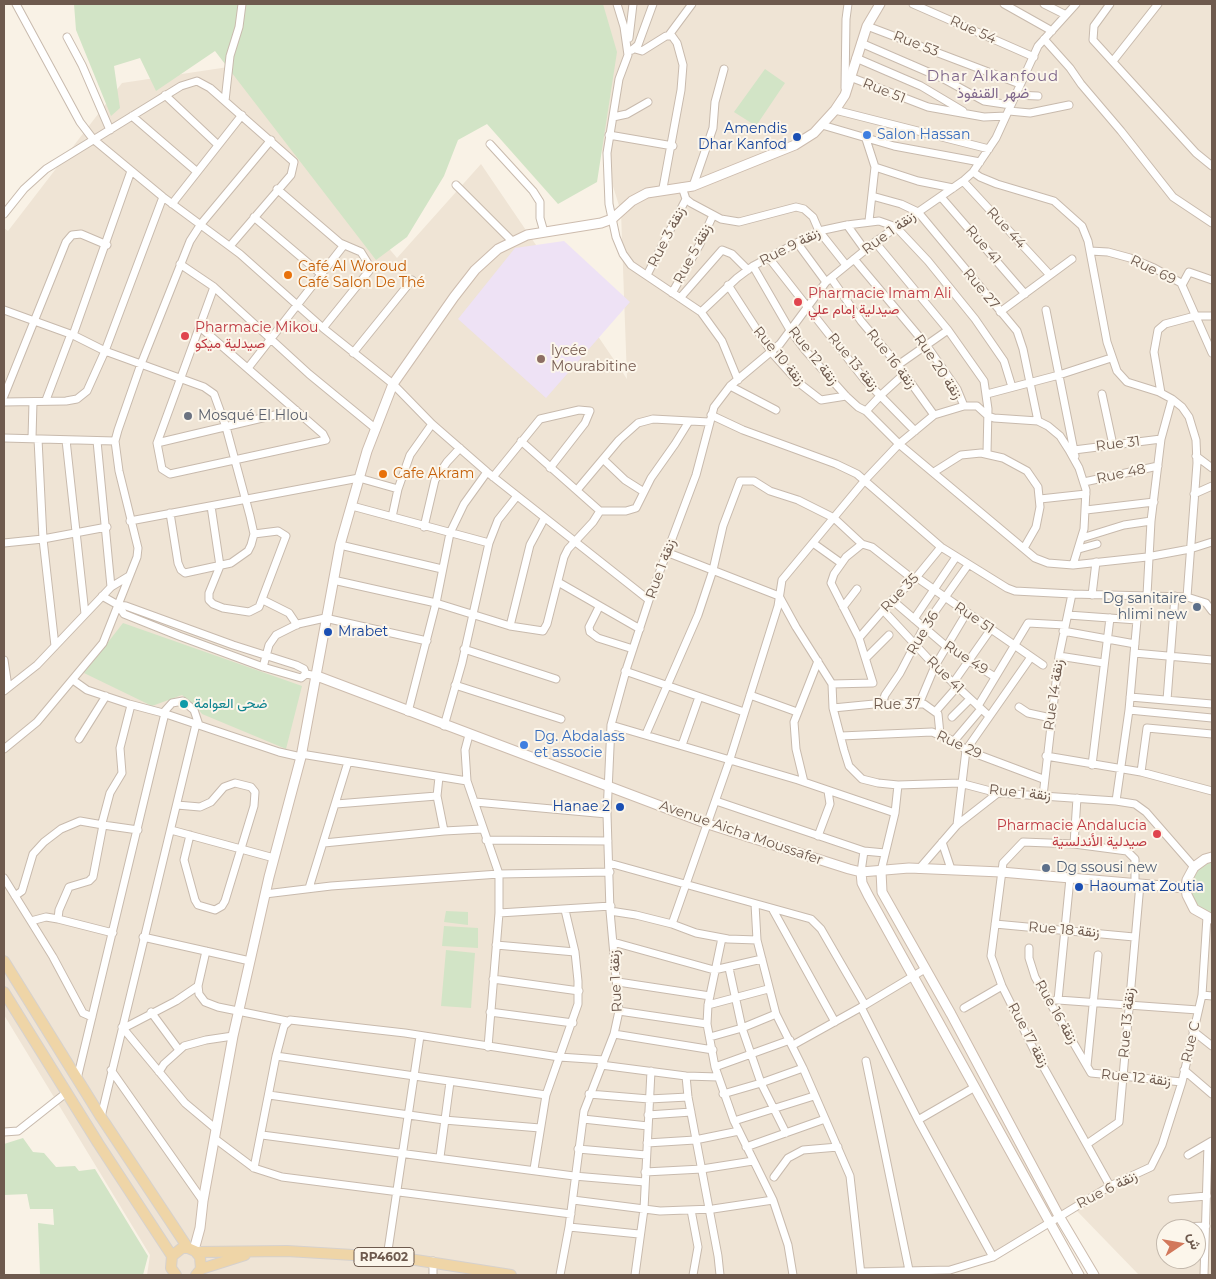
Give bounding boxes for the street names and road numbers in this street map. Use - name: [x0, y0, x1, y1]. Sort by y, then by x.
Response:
- street label: Rue 54: [947, 12, 999, 48]
- street label: Rue 53: [891, 28, 941, 60]
- street label: Rue 51: [860, 75, 908, 107]
- street label: Rue 3 زنقة: [645, 204, 689, 270]
- street label: Rue 44: [983, 204, 1029, 252]
- street label: Rue 1 زنقة: [859, 208, 919, 258]
- street label: Rue 5 زنقة: [670, 221, 716, 287]
- street label: Rue 41: [962, 222, 1004, 268]
- street label: Rue 9 زنقة: [757, 225, 823, 269]
- street label: Rue 69: [1127, 252, 1179, 288]
- street label: Rue 27: [959, 265, 1003, 313]
- street label: Rue 10 زنقة: [750, 323, 808, 389]
- street label: Rue 12 زنقة: [784, 323, 842, 389]
- street label: Rue 16 زنقة: [863, 326, 919, 392]
- street label: Rue 13 زنقة: [824, 330, 882, 394]
- street label: Rue 20 زنقة: [910, 331, 966, 403]
- street label: Rue 31: [1095, 433, 1141, 455]
- street label: Rue 48: [1095, 461, 1147, 487]
- street label: Rue 1 زنقة: [642, 537, 680, 601]
- street label: Rue 35: [878, 570, 922, 616]
- street label: Rue 51: [951, 599, 997, 637]
- street label: Rue 36: [903, 608, 943, 658]
- street label: Rue 49: [941, 638, 991, 678]
- street label: Rue 41: [923, 653, 967, 697]
- street label: Rue 14 زنقة: [1041, 658, 1067, 732]
- street label: Rue 37: [873, 697, 921, 713]
- street label: Rue 29: [934, 727, 984, 763]
- street label: Rue 1 زنقة: [988, 781, 1052, 805]
- street label: Avenue Aicha Moussafer: [657, 797, 825, 869]
- street label: Rue 18 زنقة: [1028, 919, 1100, 941]
- street label: Rue 1 زنقة: [606, 949, 626, 1013]
- street label: Rue 16 زنقة: [1031, 977, 1081, 1047]
- street label: Rue 13 زنقة: [1116, 987, 1138, 1059]
- street label: Rue 17 زنقة: [1004, 1000, 1052, 1070]
- street label: Rue C: [1178, 1020, 1204, 1064]
- street label: Rue 12 زنقة: [1100, 1066, 1172, 1090]
- street label: Rue 6 زنقة: [1074, 1168, 1140, 1212]
- road number: RP4602: [354, 1248, 414, 1266]

